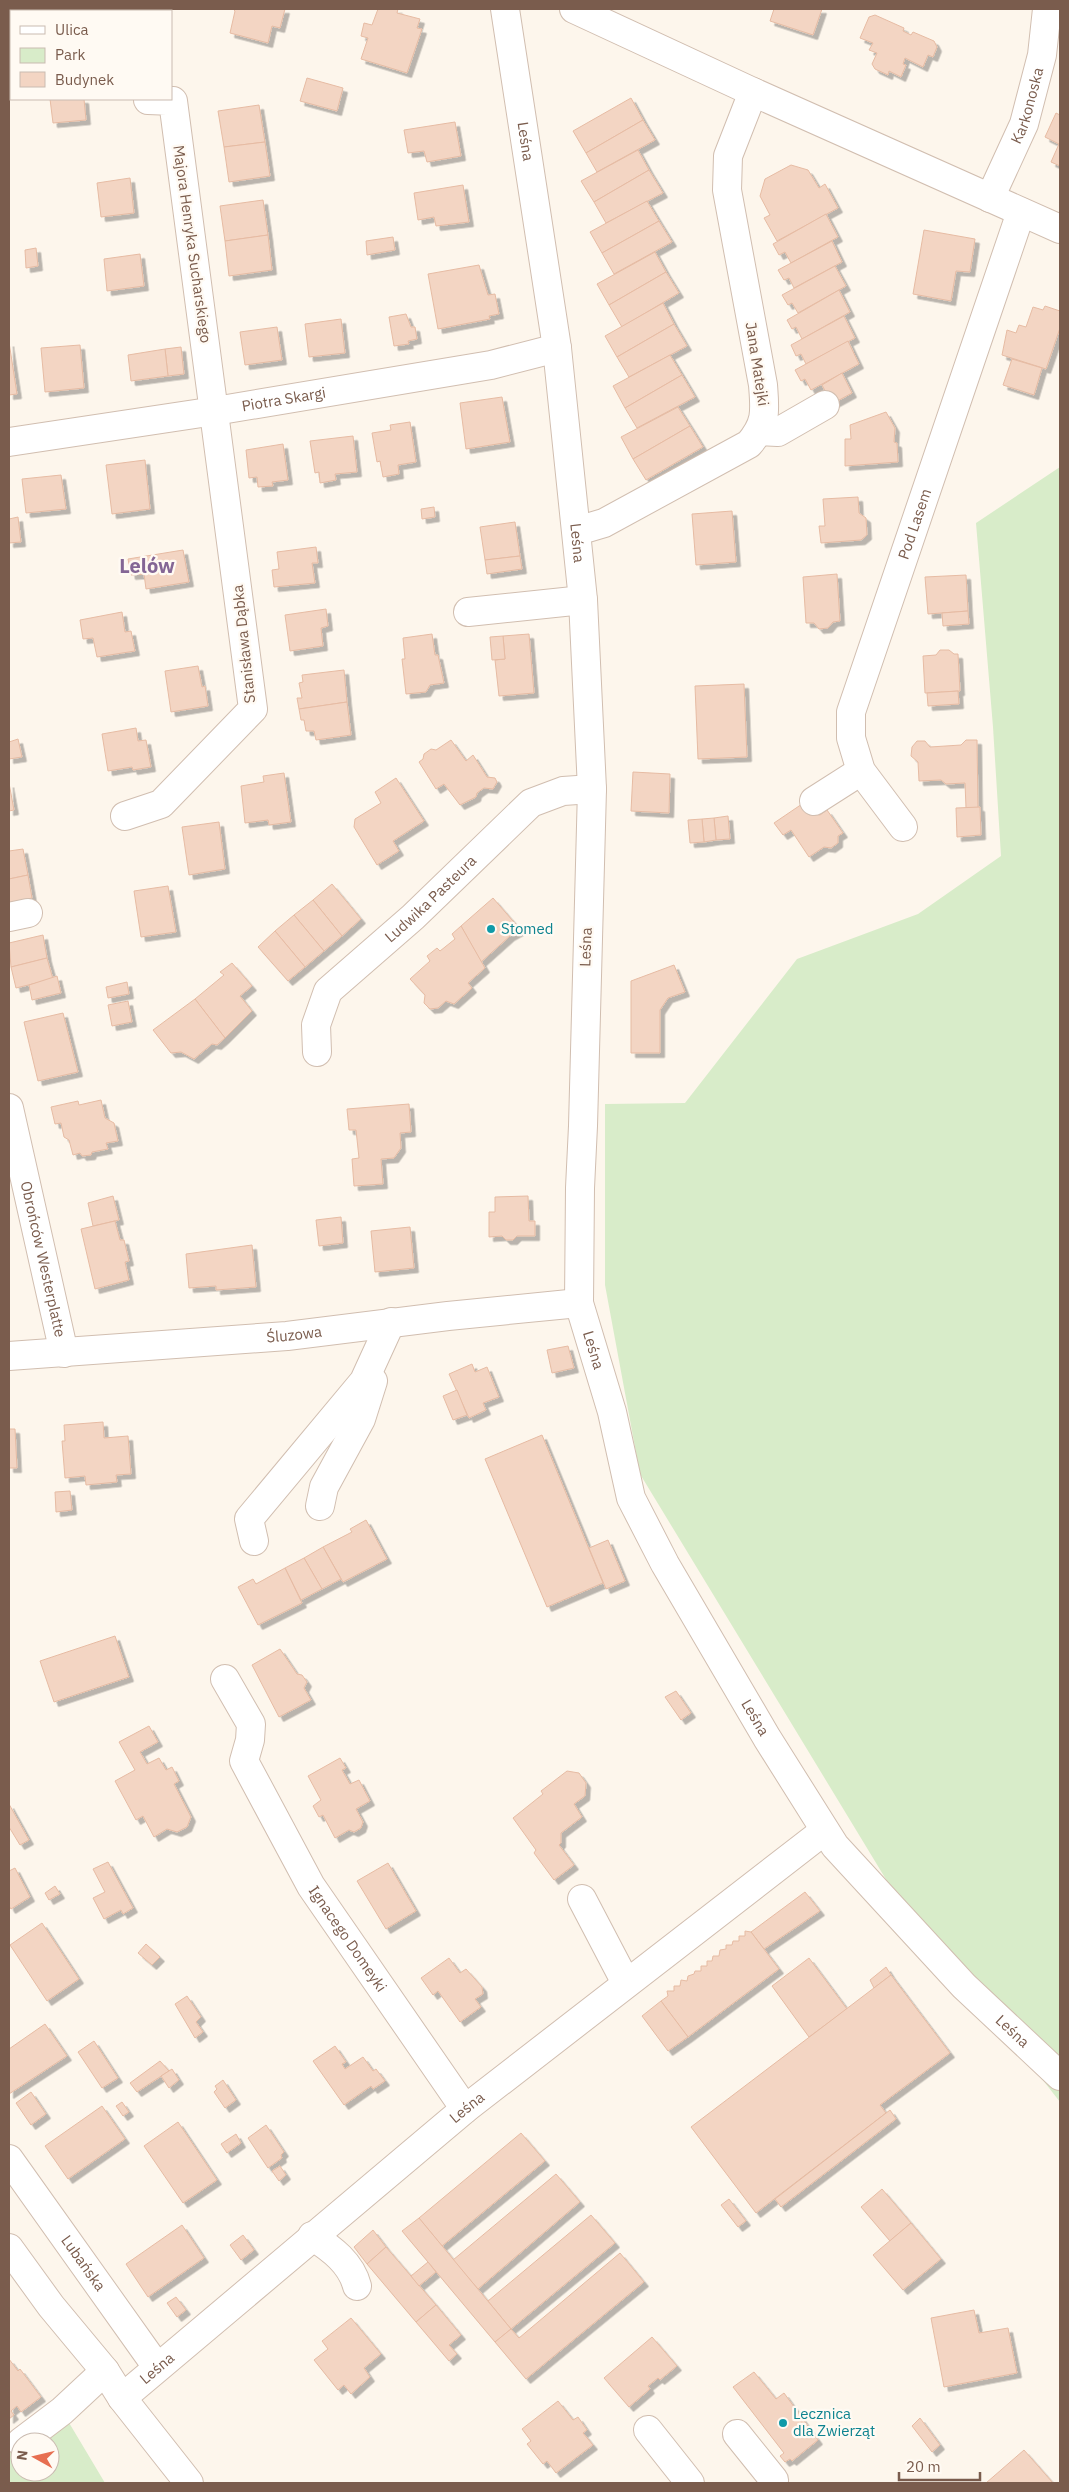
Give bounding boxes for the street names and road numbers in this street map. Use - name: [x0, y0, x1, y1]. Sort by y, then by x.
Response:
- street label: Karkonoska: [1006, 65, 1047, 147]
- street label: Leśna: [513, 120, 538, 162]
- street label: Majora Henryka Sucharskiego: [169, 144, 216, 344]
- street label: Jana Matejki: [741, 321, 774, 407]
- street label: Piotra Skargi: [240, 383, 327, 415]
- street label: Pod Lasem: [894, 486, 935, 562]
- street label: Leśna: [566, 522, 589, 564]
- street label: Stanisława Dąbka: [228, 584, 259, 704]
- street label: Ludwika Pasteura: [381, 851, 480, 946]
- street label: Leśna: [575, 927, 596, 967]
- street label: Obrońców Westerplatte: [17, 1179, 70, 1339]
- street label: Śluzowa: [266, 1322, 323, 1346]
- street label: Leśna: [579, 1328, 609, 1372]
- street label: Leśna: [737, 1696, 774, 1739]
- street label: Ignacego Domeyki: [305, 1882, 391, 1995]
- street label: Leśna: [992, 2011, 1034, 2051]
- street label: Leśna: [445, 2087, 488, 2127]
- street label: Lubańska: [57, 2231, 110, 2295]
- street label: Leśna: [136, 2348, 178, 2388]

